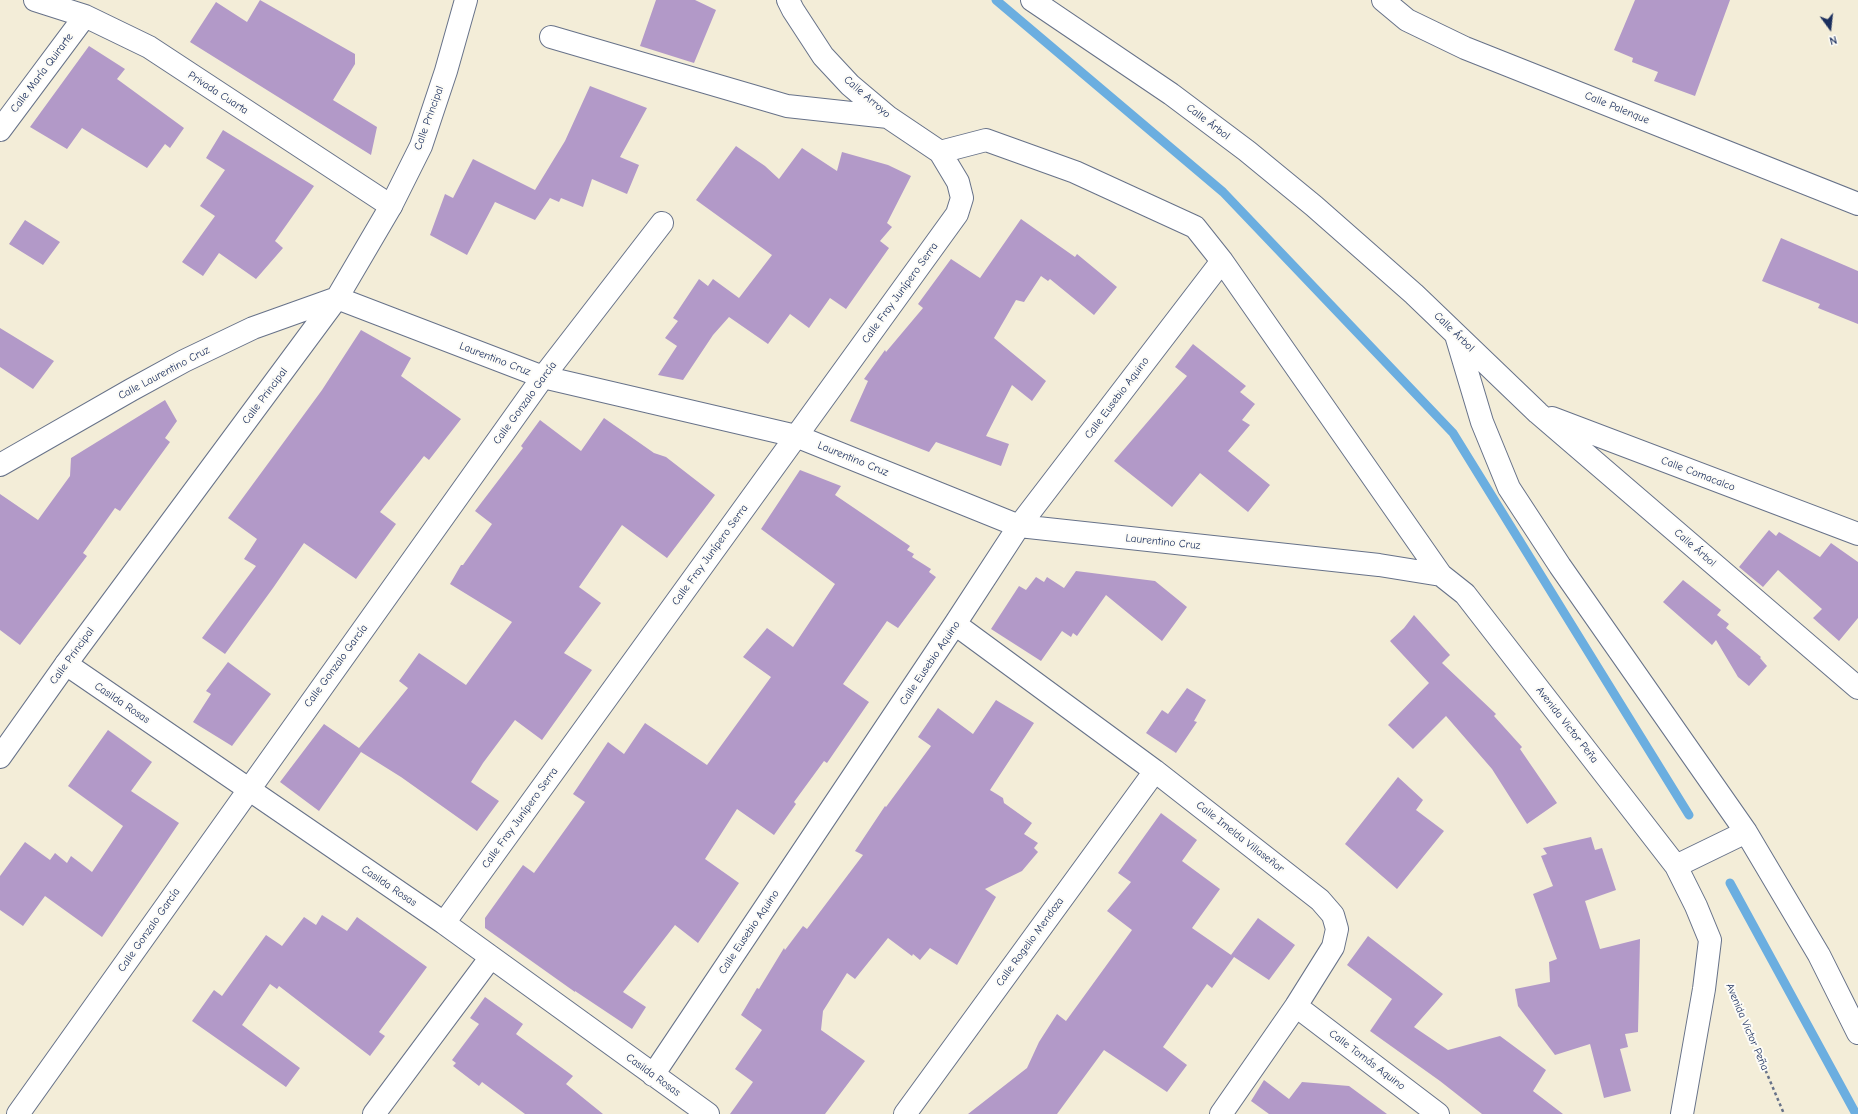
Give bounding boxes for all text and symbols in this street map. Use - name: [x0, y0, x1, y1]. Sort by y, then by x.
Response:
- north arrow: [1810, 8, 1850, 48]
- street label: Calle María Quirarte: [8, 31, 76, 115]
- text: N: [1828, 33, 1838, 47]
- street label: Privada Cuarta: [185, 69, 251, 117]
- street label: Calle Arroyo: [841, 73, 893, 121]
- street label: Calle Principal: [411, 84, 447, 152]
- street label: Calle Palenque: [1583, 89, 1651, 127]
- street label: Calle Árbol: [1184, 101, 1232, 143]
- street label: Calle Fray Junípero Serra: [859, 240, 941, 346]
- street label: Calle Árbol: [1431, 309, 1477, 355]
- street label: Laurentino Cruz: [458, 339, 532, 379]
- street label: Calle Laurentino Cruz: [116, 343, 212, 403]
- street label: Calle Eusebio Aquino: [1082, 355, 1152, 441]
- street label: Calle Gonzalo García: [490, 359, 560, 447]
- street label: Calle Principal: [239, 365, 291, 427]
- street label: Laurentino Cruz: [816, 439, 890, 479]
- street label: Calle Comacalco: [1659, 454, 1737, 494]
- street label: Calle Fray Junípero Serra: [669, 502, 751, 608]
- street label: Calle Árbol: [1671, 526, 1719, 570]
- street label: Laurentino Cruz: [1125, 532, 1201, 552]
- street label: Calle Eusebio Aquino: [897, 618, 963, 708]
- street label: Calle Gonzalo García: [301, 622, 371, 710]
- street label: Calle Principal: [47, 625, 97, 687]
- street label: Casilda Rosas: [92, 680, 152, 726]
- street label: Avenida Victor Peña: [1533, 684, 1601, 766]
- street label: Calle Fray Junípero Serra: [479, 765, 561, 871]
- street label: Calle Imelda Villaseñor: [1193, 799, 1287, 875]
- street label: Casilda Rosas: [359, 863, 419, 909]
- street label: Calle Gonzalo García: [115, 886, 183, 974]
- street label: Calle Eusebio Aquino: [716, 887, 782, 977]
- street label: Calle Rogelio Mendoza: [993, 895, 1067, 989]
- street label: Avenida Victor Peña: [1723, 981, 1771, 1073]
- street label: Calle Tomás Aquino: [1326, 1027, 1408, 1093]
- street label: Casilda Rosas: [623, 1051, 683, 1099]

